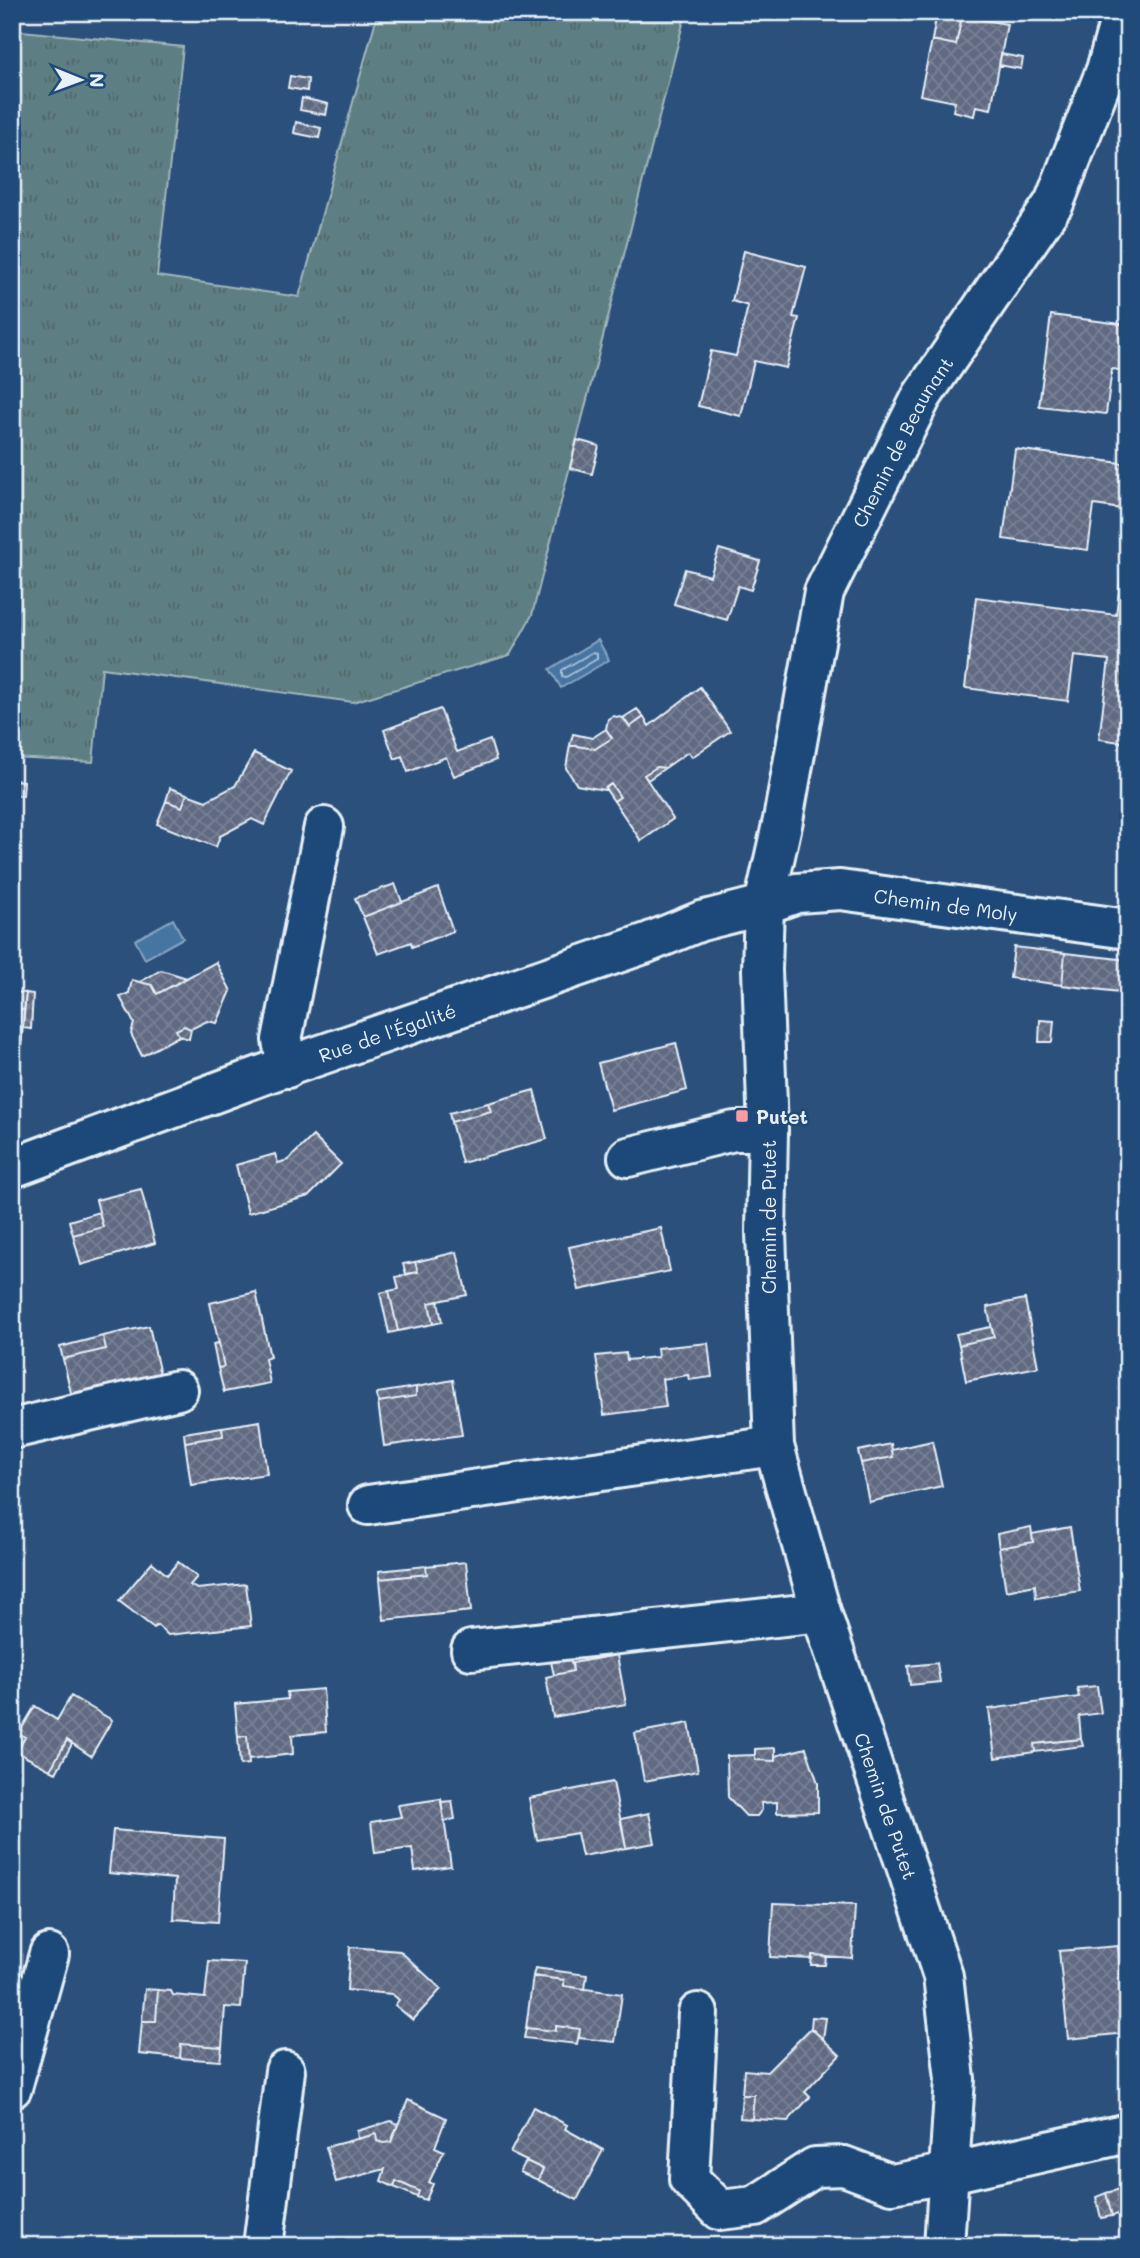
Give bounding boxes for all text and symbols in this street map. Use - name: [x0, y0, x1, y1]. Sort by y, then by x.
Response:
- north arrow: [46, 46, 116, 116]
- text: N: [85, 73, 110, 88]
- street label: Chemin de Beaunant: [846, 351, 958, 531]
- street label: Chemin de Moly: [872, 882, 1019, 926]
- street label: Rue de l'Égalité: [315, 997, 459, 1067]
- place label: Putet: [756, 1104, 808, 1129]
- marker: Putet: [734, 1108, 750, 1124]
- street label: Chemin de Putet: [756, 1140, 781, 1294]
- street label: Chemin de Putet: [849, 1729, 923, 1883]

